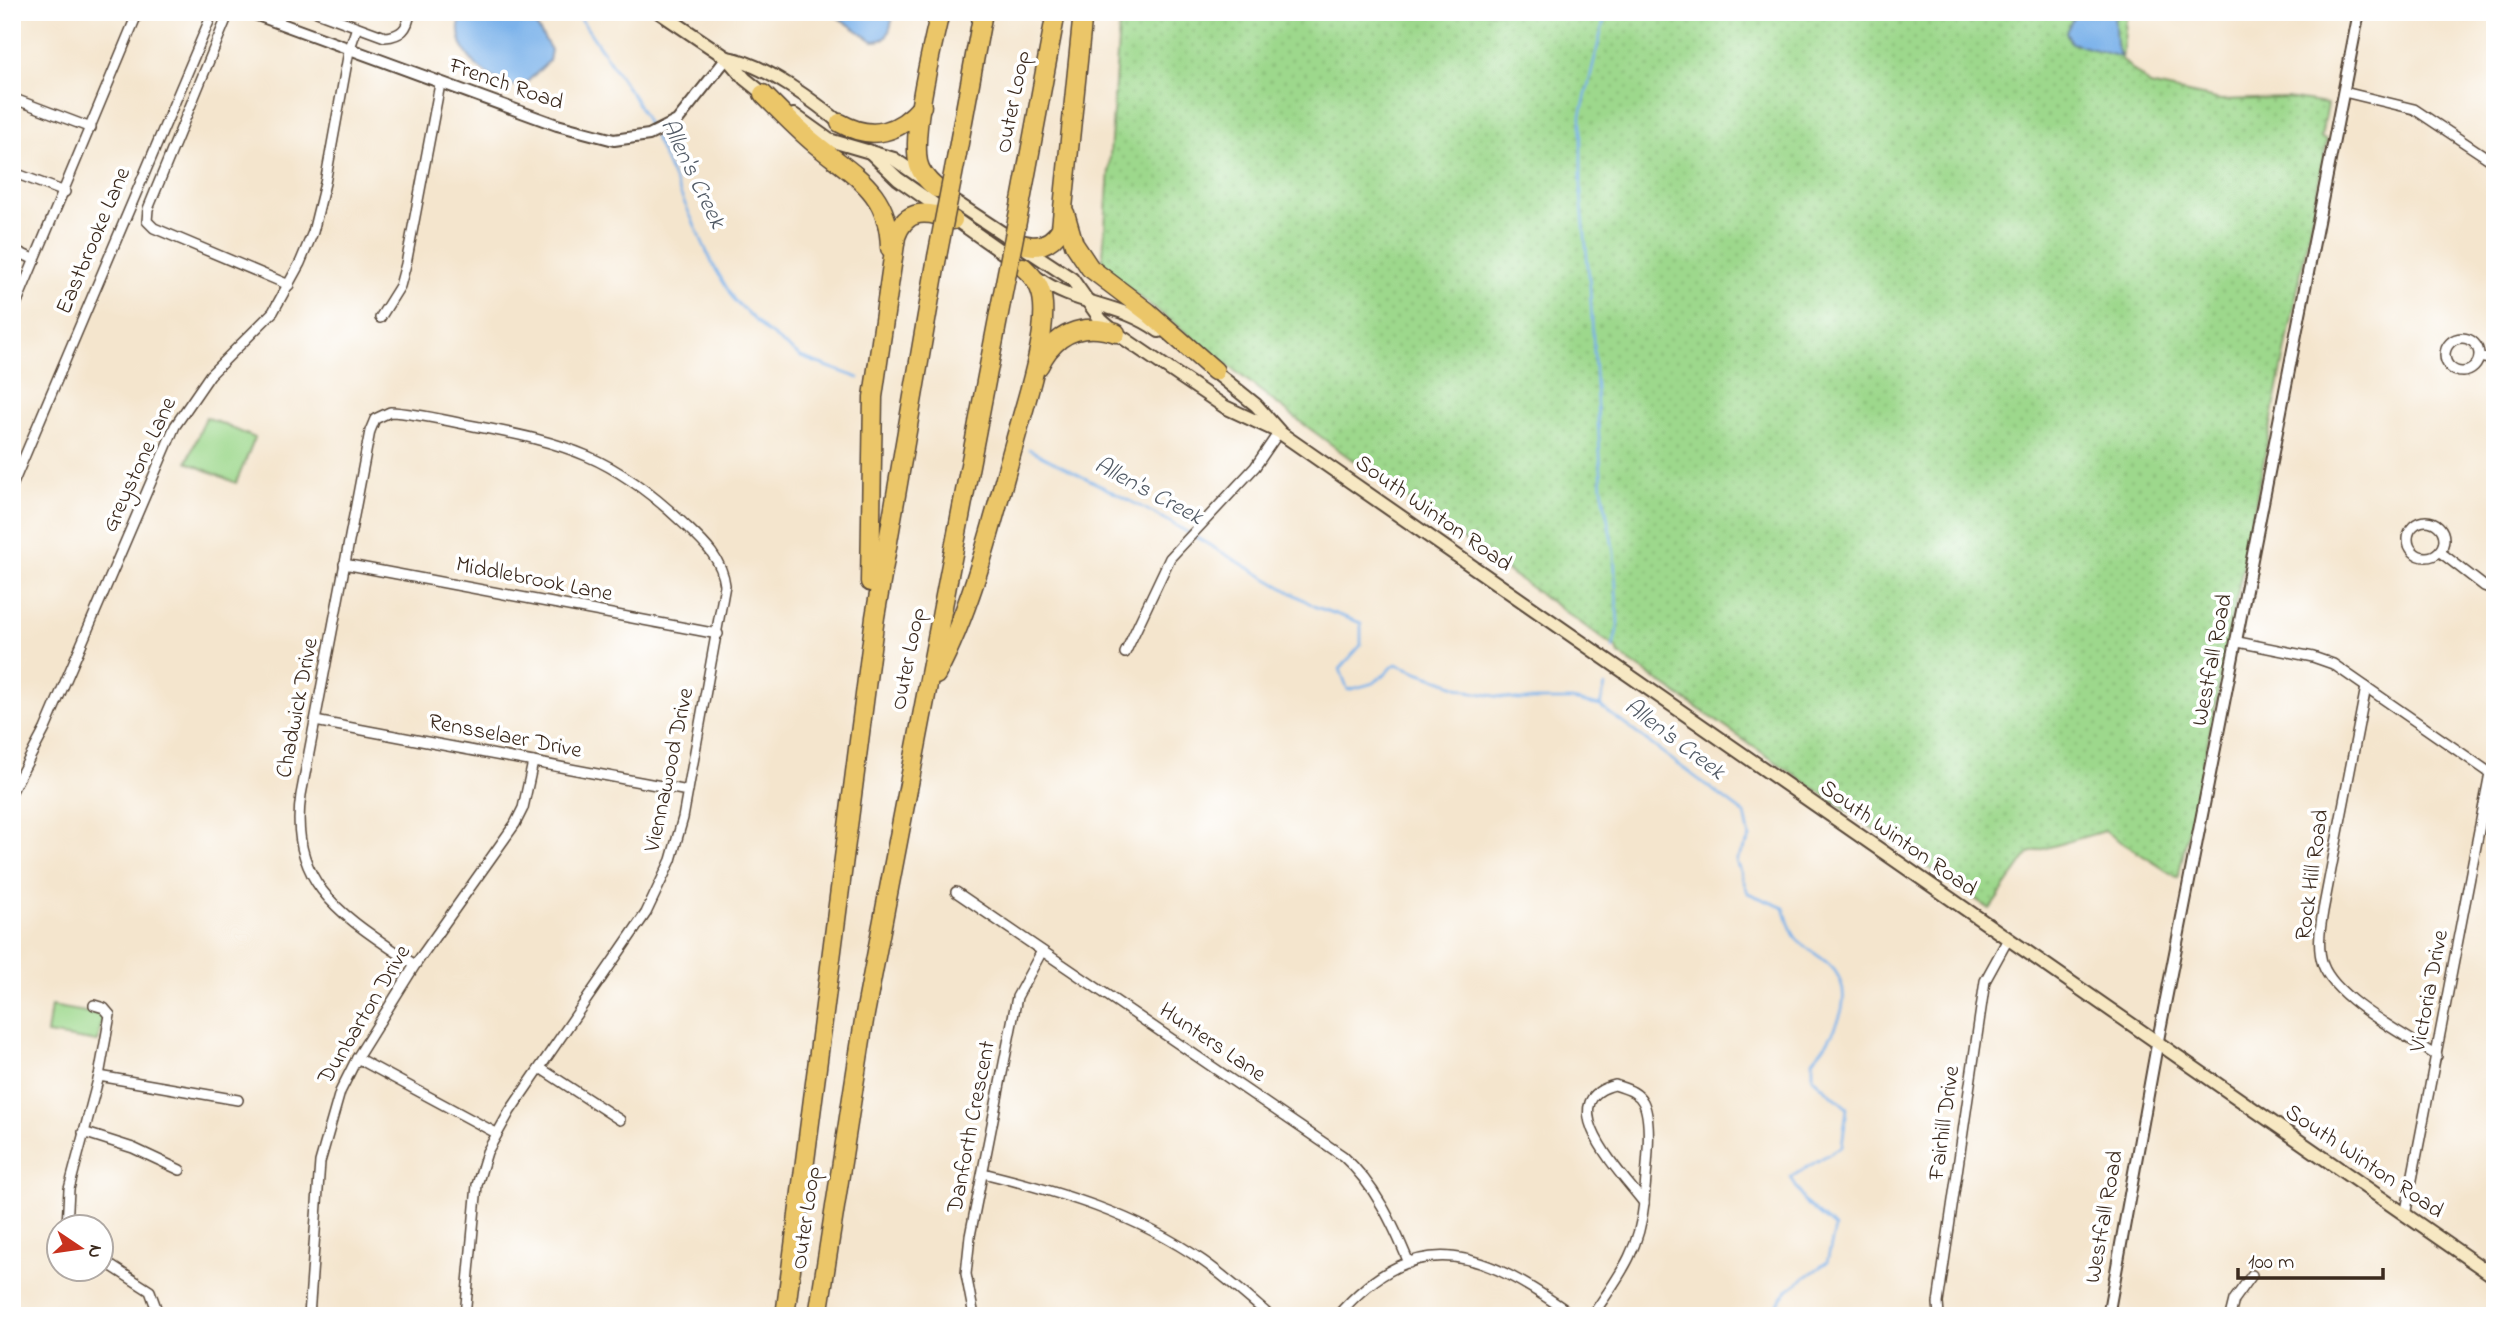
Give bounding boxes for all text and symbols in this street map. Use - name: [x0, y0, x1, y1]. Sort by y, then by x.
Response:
- street label: Outer Loop: [988, 48, 1040, 156]
- street label: French Road: [444, 50, 568, 120]
- water label: Allen's Creek: [650, 113, 734, 236]
- street label: Eastbrooke Lane: [48, 162, 140, 320]
- street label: Greystone Lane: [94, 391, 188, 539]
- street label: South Winton Road: [1348, 447, 1518, 581]
- water label: Allen's Creek: [1087, 449, 1210, 536]
- street label: Middlebrook Lane: [453, 549, 616, 612]
- street label: Westfall Road: [2184, 591, 2242, 729]
- street label: Outer Loop: [883, 605, 935, 713]
- street label: Chadwick Drive: [268, 634, 328, 781]
- street label: Viennawood Drive: [636, 684, 704, 856]
- water label: Allen's Creek: [1616, 690, 1733, 791]
- street label: Rensselaer Drive: [425, 706, 585, 768]
- street label: South Winton Road: [1813, 772, 1983, 906]
- street label: Rock Hill Road: [2287, 807, 2339, 943]
- street label: Victoria Drive: [2402, 927, 2458, 1056]
- street label: Dunbarton Drive: [310, 938, 420, 1092]
- street label: Hunters Lane: [1152, 995, 1273, 1091]
- street label: Danforth Crescent: [939, 1038, 1005, 1217]
- street label: Fairhill Drive: [1921, 1063, 1969, 1183]
- street label: South Winton Road: [2278, 1096, 2450, 1228]
- street label: Westfall Road: [2077, 1148, 2133, 1286]
- street label: Outer Loop: [783, 1164, 831, 1272]
- north arrow: [46, 1212, 116, 1282]
- scale bar: [2238, 1237, 2383, 1281]
- text: N: [79, 1242, 109, 1261]
- text: 100 m: [2248, 1248, 2294, 1278]

